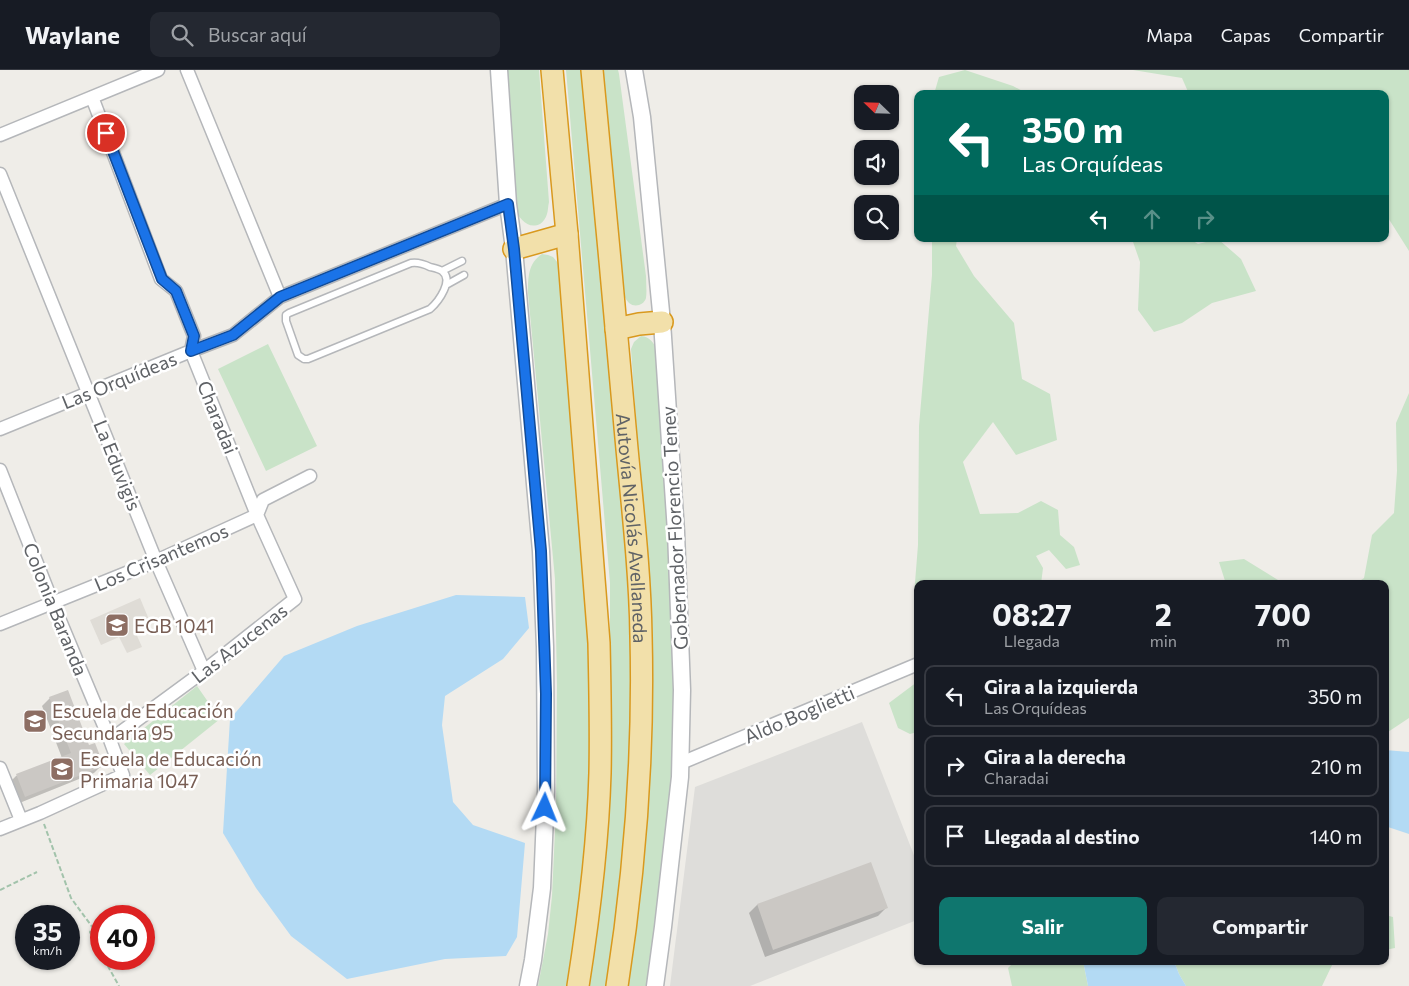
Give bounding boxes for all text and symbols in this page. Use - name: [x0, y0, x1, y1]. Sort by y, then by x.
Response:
- search box: [150, 12, 500, 57]
- text: Waylane: [25, 20, 120, 49]
- icon: search: [168, 21, 196, 49]
- text: Buscar aquí: [208, 23, 307, 46]
- text: Mapa: [1146, 24, 1193, 46]
- text: Capas: [1221, 24, 1271, 46]
- text: Compartir: [1299, 24, 1384, 46]
- north arrow: [854, 85, 899, 130]
- map controls: [854, 85, 899, 240]
- text: 350 m: [1022, 107, 1123, 150]
- icon: left: [939, 110, 1004, 175]
- pin: [85, 112, 127, 154]
- icon: arrive: [92, 119, 120, 147]
- button: sound: [854, 140, 899, 185]
- text: Las Orquídeas: [1022, 150, 1163, 177]
- button: search: [854, 195, 899, 240]
- icon: left: [1085, 205, 1113, 233]
- icon: ahead: [1138, 205, 1166, 233]
- icon: right: [1191, 205, 1219, 233]
- street label: Las Orquídeas: [58, 346, 180, 414]
- street label: Charadai: [193, 377, 243, 457]
- street label: Gobernador Florencio Tenev: [656, 405, 692, 651]
- street label: Autovía Nicolás Avellaneda: [612, 412, 653, 643]
- street label: La Eduvigis: [89, 416, 147, 514]
- street label: Los Crisantemos: [91, 518, 231, 596]
- street label: Colonia Baranda: [19, 539, 93, 679]
- text: 08:27: [992, 595, 1072, 632]
- text: 2: [1155, 595, 1172, 632]
- text: 700: [1255, 595, 1311, 632]
- street label: Las Azucenas: [187, 598, 291, 688]
- school or university icon: EGB 1041: [104, 612, 130, 638]
- place label: EGB 1041: [134, 614, 215, 637]
- text: Llegada: [1004, 631, 1060, 650]
- text: min: [1150, 631, 1177, 650]
- text: m: [1276, 631, 1290, 650]
- text: Gira a la izquierda: [984, 675, 1138, 698]
- street label: Aldo Boglietti: [740, 680, 858, 748]
- icon: left: [941, 682, 969, 710]
- text: 350 m: [1308, 685, 1362, 708]
- text: Las Orquídeas: [984, 698, 1087, 717]
- place label: Escuela de Educación Secundaria 95: [52, 699, 234, 744]
- school or university icon: Escuela de Educación Secundaria 95: [22, 708, 48, 734]
- text: Gira a la derecha: [984, 745, 1126, 768]
- place label: Escuela de Educación Primaria 1047: [80, 747, 262, 792]
- icon: right: [941, 752, 969, 780]
- text: 210 m: [1311, 755, 1362, 778]
- school or university icon: Escuela de Educación Primaria 1047: [49, 756, 75, 782]
- text: Charadai: [984, 768, 1049, 787]
- position arrow: [518, 781, 570, 833]
- icon: arrive: [941, 822, 969, 850]
- text: Llegada al destino: [984, 825, 1140, 848]
- text: 140 m: [1310, 825, 1362, 848]
- button: Salir: [939, 897, 1147, 955]
- button: Compartir: [1157, 897, 1364, 955]
- speed limit sign: 40: [90, 905, 155, 970]
- text: 35: [33, 916, 62, 946]
- text: km/h: [33, 943, 62, 957]

